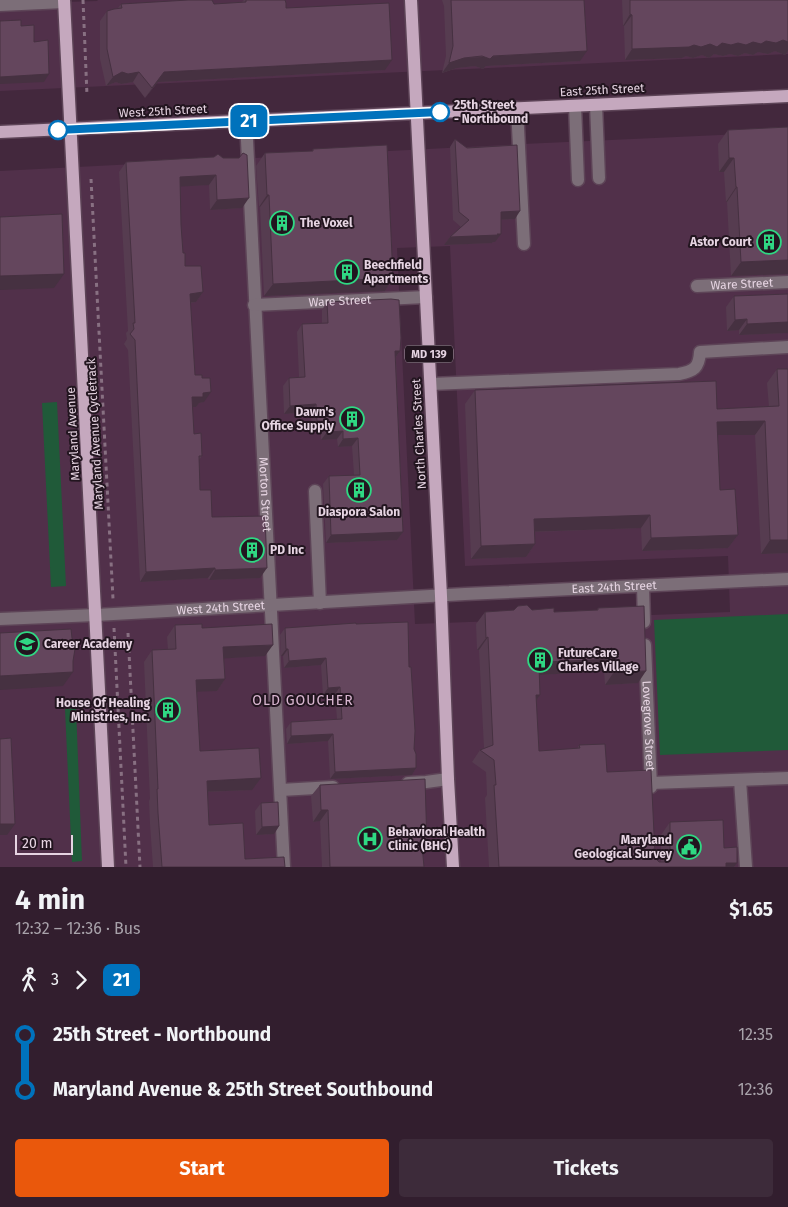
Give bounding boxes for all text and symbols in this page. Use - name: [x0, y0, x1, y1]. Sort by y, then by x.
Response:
- street label: East 25th Street: [559, 81, 645, 99]
- place label: 25th Street - Northbound: [454, 98, 528, 126]
- street label: West 25th Street: [118, 102, 208, 120]
- marker: 25th Street - Northbound: [430, 102, 450, 122]
- line badge: 21: [226, 105, 272, 137]
- text: 21: [240, 110, 258, 132]
- unlabelled marker: [48, 120, 68, 140]
- building icon: The Voxel: [269, 210, 295, 236]
- place label: The Voxel: [300, 216, 353, 230]
- building icon: Astor Court: [756, 229, 782, 255]
- place label: Astor Court: [689, 235, 752, 249]
- place label: Beechfield Apartments: [363, 258, 428, 286]
- building icon: Beechfield Apartments: [334, 259, 360, 285]
- street label: Ware Street: [710, 276, 774, 292]
- street label: Ware Street: [308, 293, 372, 309]
- road number: MD 139: [405, 346, 453, 362]
- street label: Maryland Avenue Cycletrack: [84, 357, 106, 510]
- street label: North Charles Street: [409, 378, 429, 490]
- street label: Maryland Avenue: [64, 387, 82, 481]
- place label: Dawn's Office Supply: [262, 405, 335, 433]
- building icon: Dawn's Office Supply: [339, 406, 365, 432]
- street label: Morton Street: [256, 457, 274, 533]
- building icon: Diaspora Salon: [346, 477, 372, 503]
- place label: Diaspora Salon: [318, 505, 400, 519]
- building icon: PD Inc: [239, 537, 265, 563]
- place label: PD Inc: [270, 543, 304, 557]
- street label: East 24th Street: [571, 578, 658, 596]
- street label: West 24th Street: [176, 598, 266, 617]
- school or university icon: Career Academy: [14, 631, 40, 657]
- place label: Career Academy: [44, 637, 133, 651]
- place label: FutureCare Charles Village: [558, 646, 639, 674]
- building icon: FutureCare Charles Village: [527, 647, 553, 673]
- street label: Lovegrove Street: [640, 680, 657, 772]
- district label: OLD GOUCHER: [252, 692, 354, 709]
- place label: House Of Healing Ministries, Inc.: [56, 696, 150, 724]
- building icon: House Of Healing Ministries, Inc.: [155, 697, 181, 723]
- place label: Behavioral Health Clinic (BHC): [388, 825, 485, 853]
- hospital icon: Behavioral Health Clinic (BHC): [357, 826, 383, 852]
- scale bar: [15, 832, 72, 855]
- place label: Maryland Geological Survey: [574, 833, 673, 861]
- public building icon: Maryland Geological Survey: [676, 834, 702, 860]
- text: 20 m: [22, 835, 52, 852]
- text: 4 min: [15, 883, 85, 916]
- text: $1.65: [729, 898, 773, 921]
- text: 12:32 – 12:36 · Bus: [15, 919, 141, 938]
- icon: walk: [15, 966, 43, 994]
- icon: forward: [67, 966, 95, 994]
- text: 21: [113, 969, 130, 991]
- text: 3: [51, 970, 59, 989]
- text: 25th Street - Northbound: [53, 1023, 271, 1046]
- text: 12:35: [738, 1025, 773, 1044]
- text: Maryland Avenue & 25th Street Southbound: [53, 1078, 433, 1101]
- text: 12:36: [738, 1080, 773, 1099]
- button: Start: [15, 1139, 389, 1197]
- button: Tickets: [399, 1139, 773, 1197]

